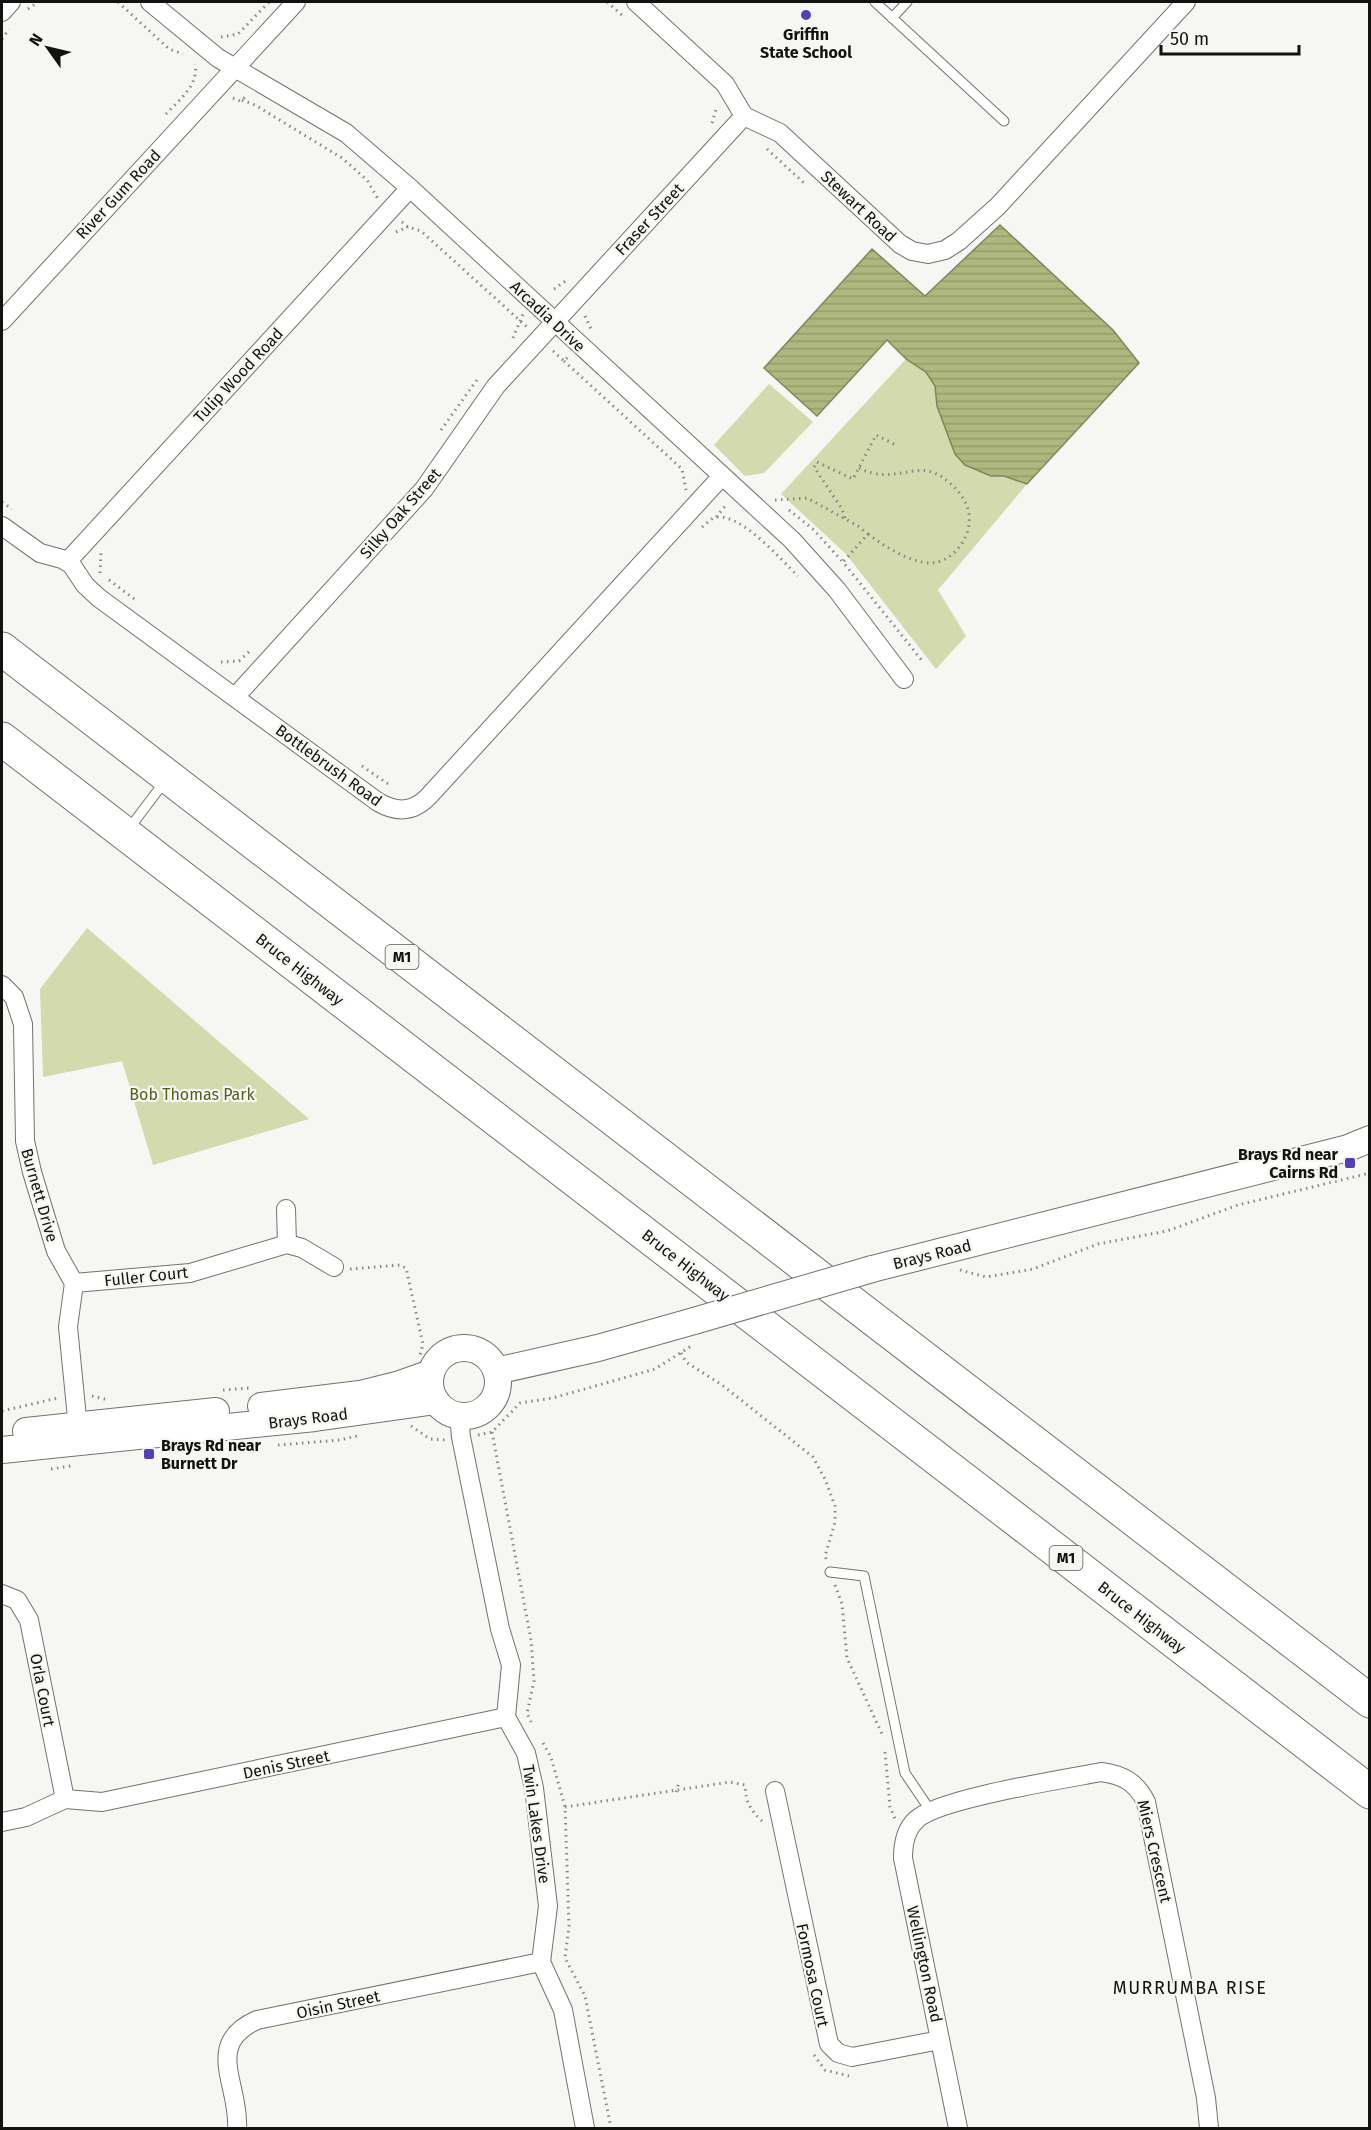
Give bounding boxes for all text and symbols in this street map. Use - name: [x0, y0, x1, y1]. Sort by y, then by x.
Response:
- marker: Griffin State School: [799, 8, 813, 22]
- north arrow: [18, 18, 78, 78]
- scale bar: [1161, 18, 1299, 56]
- place label: Griffin State School: [760, 25, 852, 62]
- text: 50 m: [1170, 28, 1209, 50]
- text: N: [25, 30, 47, 50]
- street label: River Gum Road: [72, 146, 165, 243]
- street label: Stewart Road: [817, 167, 900, 246]
- street label: Fraser Street: [611, 179, 688, 259]
- street label: Arcadia Drive: [506, 277, 589, 356]
- street label: Tulip Wood Road: [190, 324, 287, 427]
- street label: Silky Oak Street: [356, 464, 445, 562]
- street label: Bottlebrush Road: [272, 720, 386, 810]
- street label: Bruce Highway: [252, 929, 347, 1010]
- road number: M1: [386, 945, 418, 969]
- park label: Bob Thomas Park: [129, 1085, 255, 1104]
- place label: Brays Rd near Cairns Rd: [1238, 1145, 1339, 1182]
- street label: Burnett Drive: [17, 1146, 62, 1244]
- marker: Brays Rd near Cairns Rd: [1343, 1156, 1357, 1170]
- street label: Bruce Highway: [638, 1225, 733, 1306]
- street label: Brays Road: [891, 1236, 973, 1273]
- street label: Fuller Court: [103, 1263, 189, 1290]
- street label: Brays Road: [267, 1404, 349, 1433]
- place label: Brays Rd near Burnett Dr: [161, 1436, 262, 1473]
- marker: Brays Rd near Burnett Dr: [142, 1447, 156, 1461]
- road number: M1: [1050, 1546, 1082, 1570]
- street label: Bruce Highway: [1094, 1577, 1189, 1658]
- street label: Orla Court: [26, 1652, 59, 1728]
- street label: Denis Street: [241, 1746, 331, 1783]
- street label: Twin Lakes Drive: [519, 1763, 554, 1885]
- street label: Miers Crescent: [1133, 1798, 1176, 1905]
- street label: Wellington Road: [903, 1904, 946, 2024]
- street label: Formosa Court: [792, 1922, 833, 2029]
- district label: MURRUMBA RISE: [1113, 1977, 1267, 1999]
- street label: Oisin Street: [295, 1986, 382, 2023]

